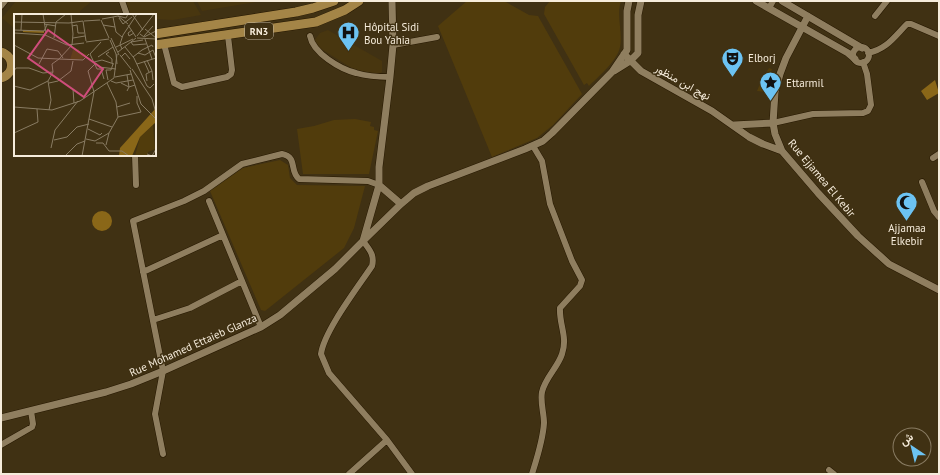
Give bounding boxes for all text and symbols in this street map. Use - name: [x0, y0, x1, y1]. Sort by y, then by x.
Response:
- inset map: [14, 14, 156, 156]
- hospital icon: Hôpital Sidi Bou Yahia: [335, 20, 361, 53]
- place label: Hôpital Sidi Bou Yahia: [364, 20, 419, 47]
- road number: RN3: [245, 23, 273, 39]
- theatre icon: Elborj: [719, 45, 745, 78]
- place label: Elborj: [748, 51, 776, 65]
- street label: نهج ابن منظور: [651, 60, 713, 104]
- place icon: Ettarmil: [757, 70, 783, 103]
- place label: Ettarmil: [786, 76, 824, 90]
- street label: Rue Ejjamea El Kebir: [785, 136, 859, 220]
- mosque icon: Ajjamaa Elkebir: [894, 189, 920, 222]
- place label: Ajjamaa Elkebir: [888, 221, 926, 248]
- street label: Rue Mohamed Ettaieb Glanza: [127, 310, 259, 380]
- north arrow: [892, 427, 932, 467]
- text: ش: [897, 429, 916, 448]

